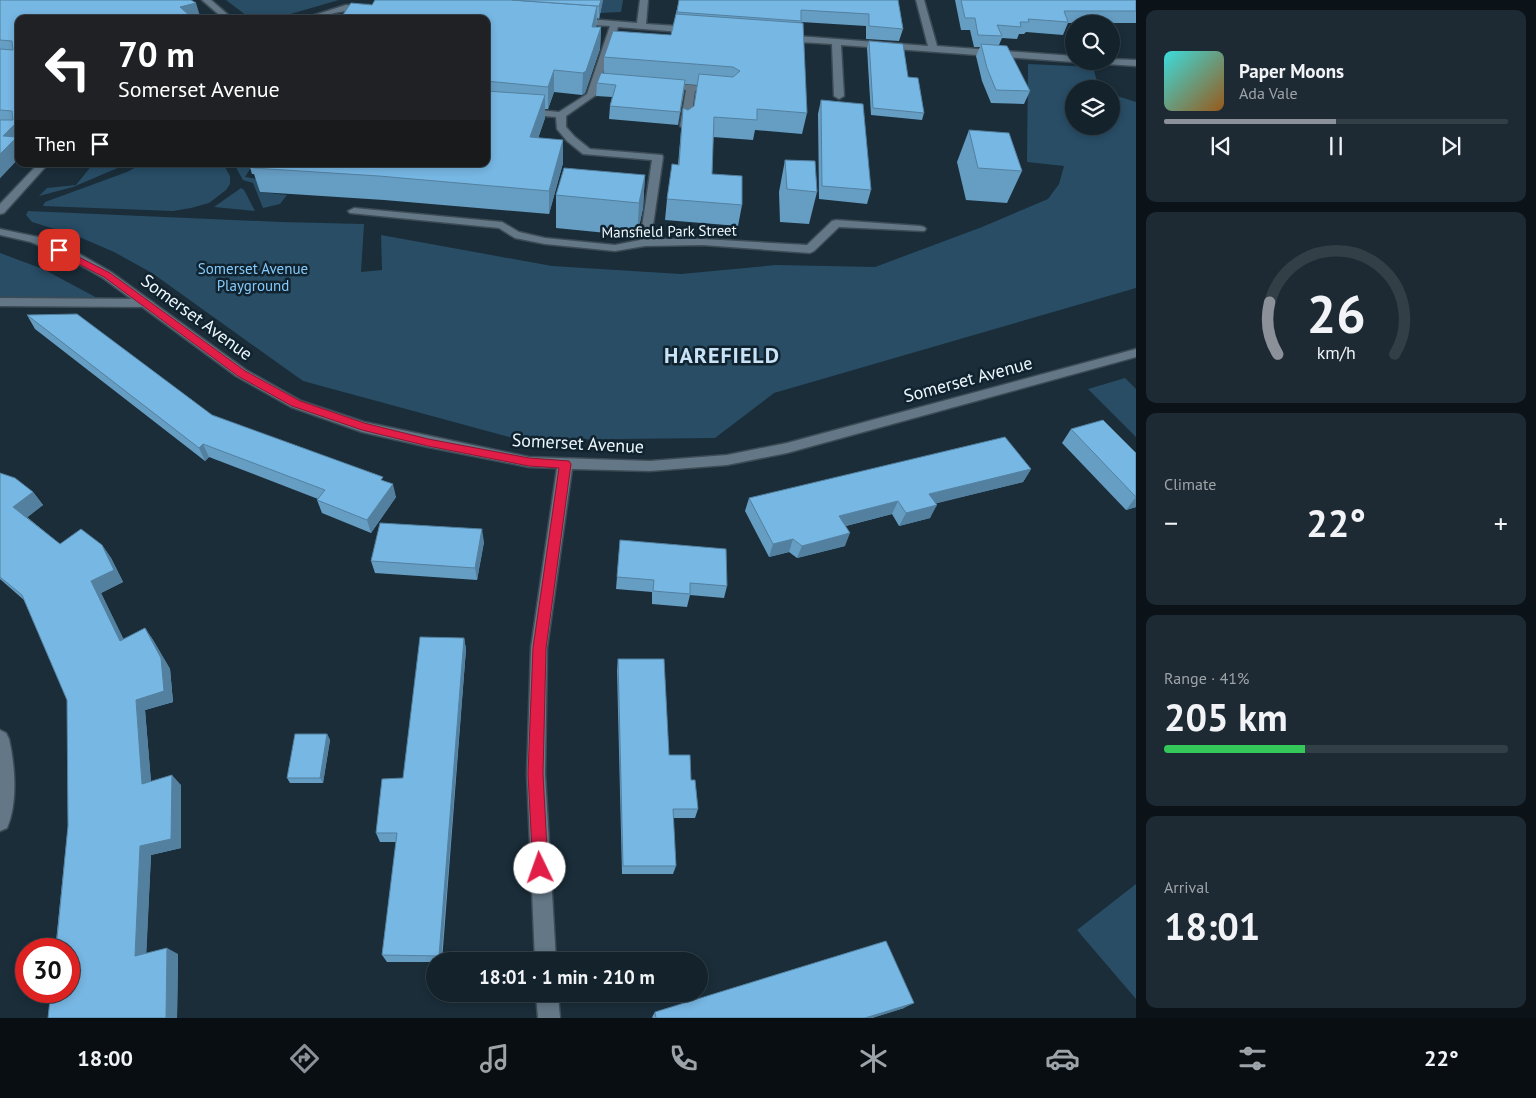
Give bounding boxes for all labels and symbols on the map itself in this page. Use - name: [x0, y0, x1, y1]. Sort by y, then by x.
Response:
- street label: Mansfield Park Street: [601, 220, 737, 242]
- pin: [38, 229, 80, 271]
- park label: Somerset Avenue Playground: [198, 259, 308, 295]
- street label: Somerset Avenue: [137, 269, 257, 365]
- district label: HAREFIELD: [664, 341, 780, 369]
- street label: Somerset Avenue: [901, 351, 1035, 407]
- street label: Somerset Avenue: [511, 428, 645, 458]
- position arrow: [513, 841, 565, 893]
- speed limit sign: 30: [15, 938, 80, 1003]

